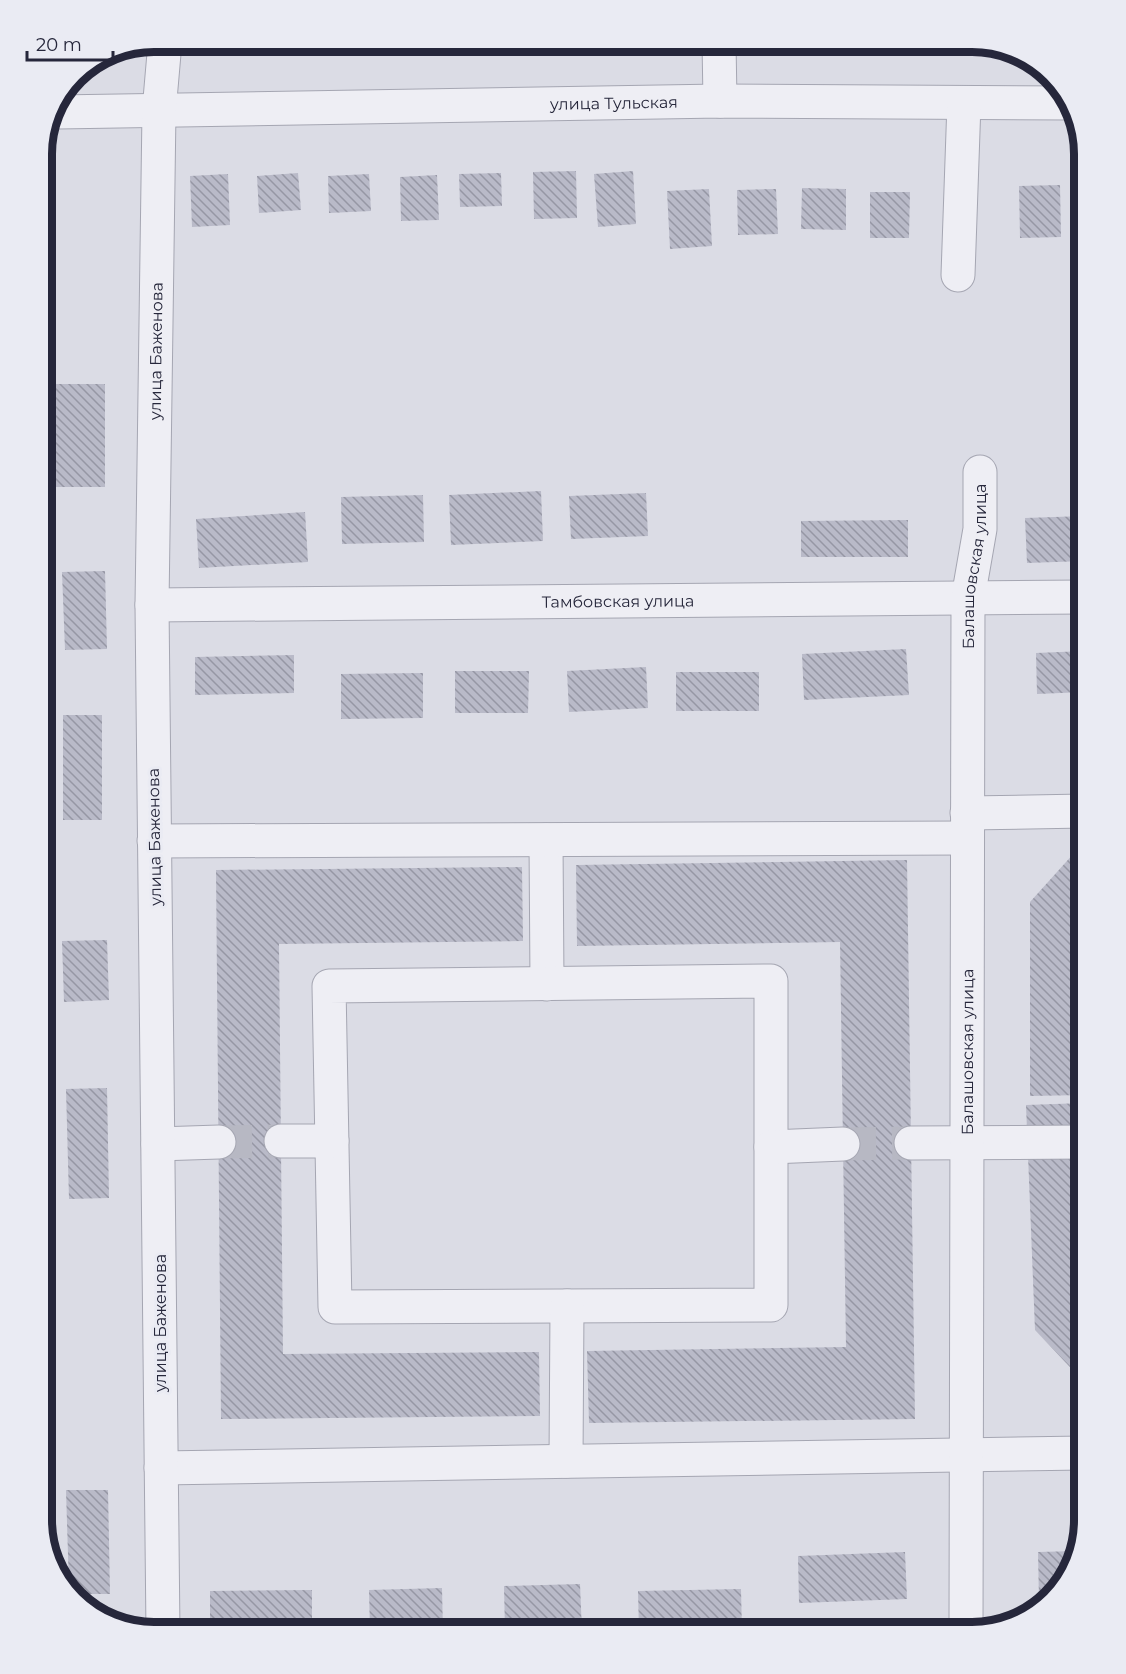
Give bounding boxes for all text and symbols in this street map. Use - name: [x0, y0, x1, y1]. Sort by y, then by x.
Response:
- scale bar: [27, 24, 112, 62]
- text: 20 m: [36, 34, 82, 56]
- street label: улица Тульская: [549, 93, 678, 114]
- street label: улица Баженова: [146, 282, 167, 421]
- street label: Балашовская улица: [959, 484, 991, 649]
- street label: Тамбовская улица: [542, 591, 694, 612]
- street label: улица Баженова: [144, 768, 165, 907]
- street label: Балашовская улица: [958, 969, 977, 1135]
- street label: улица Баженова: [151, 1254, 170, 1393]

